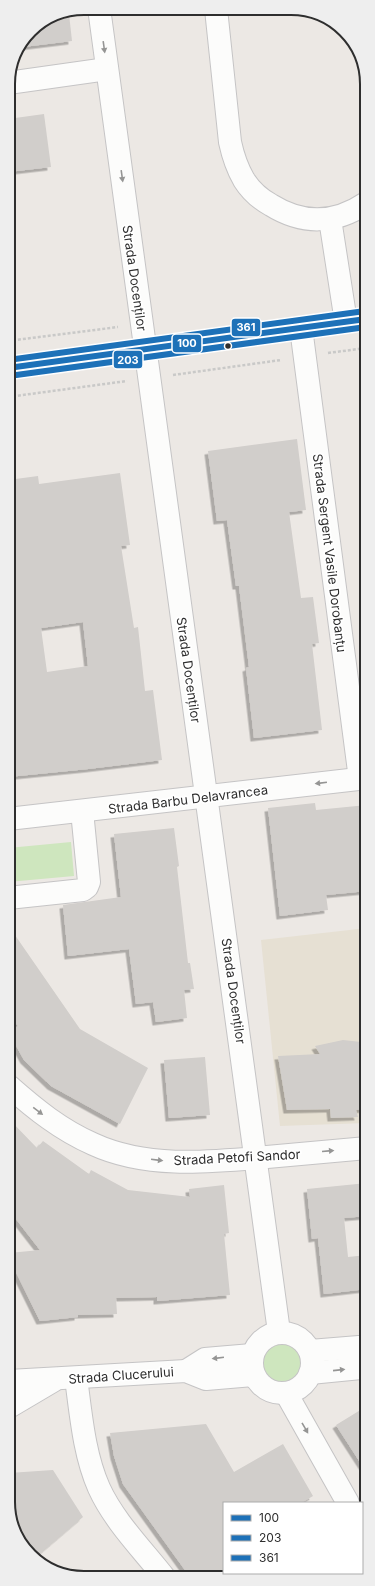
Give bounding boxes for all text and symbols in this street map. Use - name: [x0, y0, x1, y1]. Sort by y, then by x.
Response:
- one-way arrow: [101, 41, 107, 53]
- one-way arrow: [118, 170, 125, 182]
- street label: Strada Docenților: [119, 224, 150, 332]
- line badge: 361: [231, 318, 261, 337]
- text: 361: [237, 320, 256, 334]
- line badge: 100: [172, 334, 202, 353]
- text: 100: [177, 336, 197, 350]
- unlabelled marker: [223, 341, 233, 351]
- line badge: 203: [113, 350, 143, 369]
- text: 203: [117, 353, 139, 367]
- street label: Strada Sergent Vasile Dorobanțu: [309, 453, 350, 653]
- street label: Strada Docenților: [173, 616, 204, 724]
- one-way arrow: [315, 780, 327, 786]
- street label: Strada Barbu Delavrancea: [107, 781, 269, 817]
- street label: Strada Docenților: [218, 937, 249, 1045]
- one-way arrow: [33, 1107, 43, 1115]
- street label: Strada Petofi Sandor: [173, 1146, 301, 1168]
- one-way arrow: [322, 1148, 334, 1155]
- one-way arrow: [151, 1157, 163, 1163]
- one-way arrow: [211, 1355, 224, 1361]
- street label: Strada Clucerului: [68, 1363, 174, 1387]
- one-way arrow: [333, 1367, 345, 1374]
- one-way arrow: [302, 1422, 309, 1433]
- legend: [223, 1502, 363, 1574]
- text: 100: [259, 1510, 279, 1525]
- text: 203: [259, 1530, 281, 1545]
- text: 361: [259, 1550, 279, 1565]

